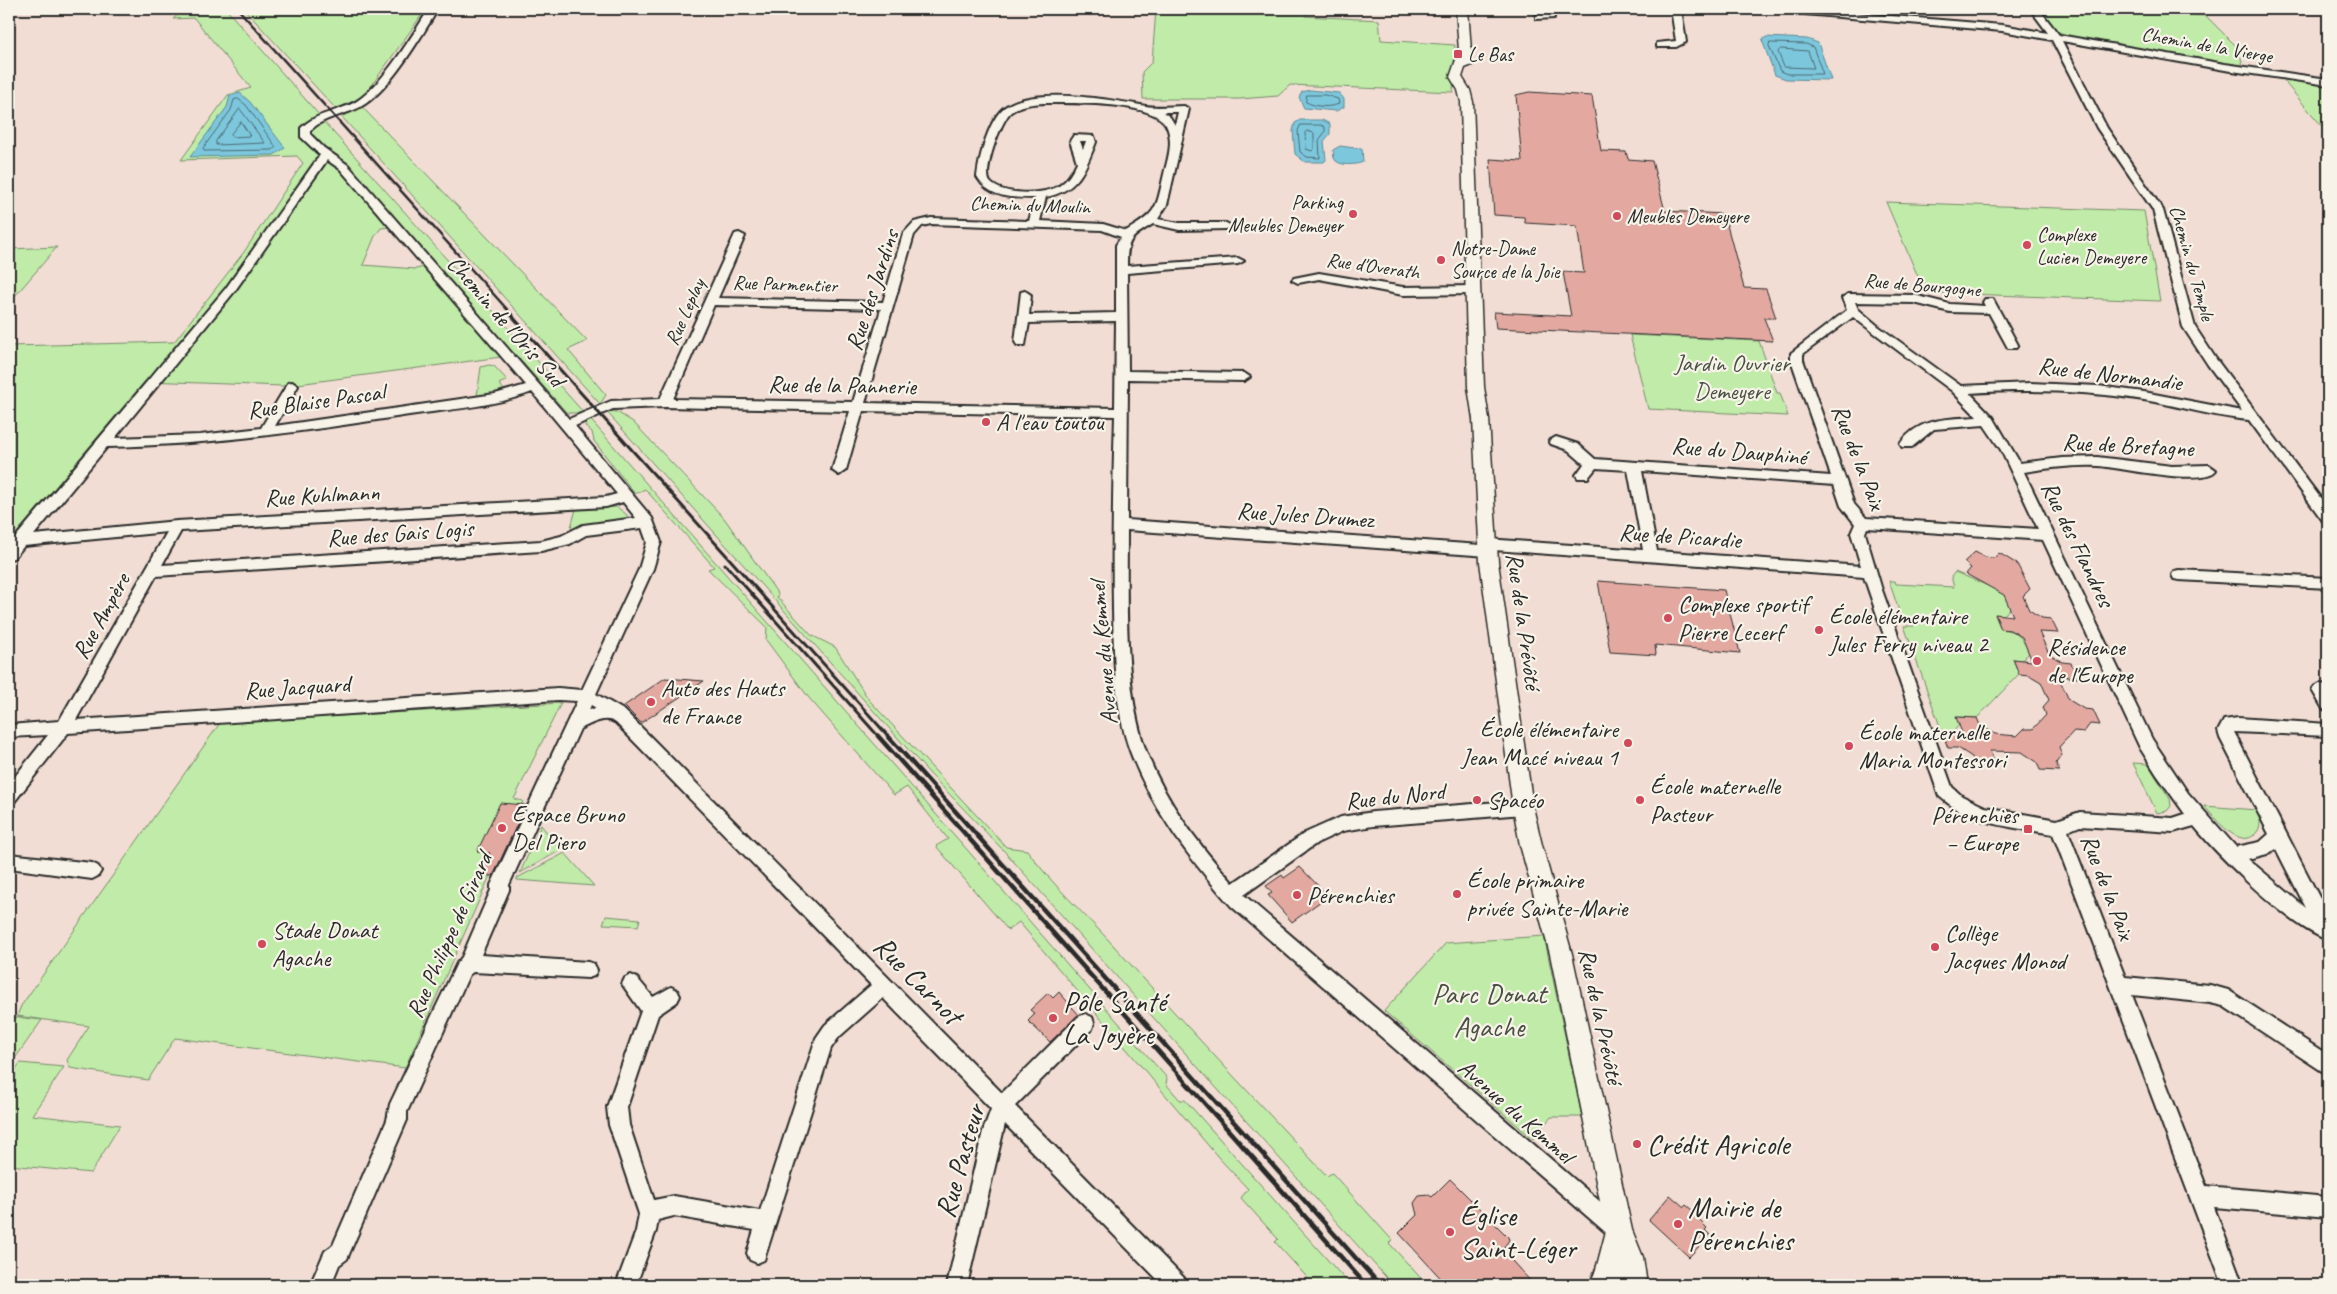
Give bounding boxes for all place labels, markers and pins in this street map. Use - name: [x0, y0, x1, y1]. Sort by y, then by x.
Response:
- place label: Le Bas: [1468, 42, 1515, 67]
- marker: Le Bas: [1452, 48, 1464, 60]
- place label: Parking Meubles Demeyer: [1228, 190, 1345, 238]
- place label: Meubles Demeyere: [1627, 204, 1750, 229]
- marker: Parking Meubles Demeyer: [1347, 208, 1359, 220]
- marker: Meubles Demeyere: [1611, 210, 1623, 222]
- place label: Complexe Lucien Demeyere: [2037, 222, 2148, 270]
- place label: Notre-Dame Source de la Joie: [1451, 236, 1561, 284]
- marker: Complexe Lucien Demeyere: [2021, 239, 2033, 251]
- marker: Notre-Dame Source de la Joie: [1435, 254, 1447, 266]
- place label: A l'eau toutou: [996, 407, 1106, 437]
- marker: A l'eau toutou: [980, 416, 992, 428]
- place label: Complexe sportif Pierre Lecerf: [1678, 589, 1814, 647]
- place label: École élémentaire Jules Ferry niveau 2: [1828, 601, 1990, 659]
- marker: Complexe sportif Pierre Lecerf: [1662, 612, 1674, 624]
- marker: École élémentaire Jules Ferry niveau 2: [1813, 624, 1825, 636]
- place label: Résidence de l'Europe: [2047, 632, 2135, 690]
- marker: Résidence de l'Europe: [2031, 655, 2043, 667]
- place label: Auto des Hauts de France: [661, 673, 786, 731]
- marker: Auto des Hauts de France: [645, 696, 657, 708]
- place label: École élémentaire Jean Macé niveau 1: [1460, 714, 1620, 772]
- place label: École maternelle Maria Montessori: [1859, 717, 2008, 775]
- marker: École élémentaire Jean Macé niveau 1: [1622, 737, 1634, 749]
- marker: École maternelle Maria Montessori: [1843, 740, 1855, 752]
- place label: École maternelle Pasteur: [1650, 771, 1782, 829]
- place label: Spacéo: [1487, 785, 1544, 815]
- marker: Spacéo: [1471, 794, 1483, 806]
- marker: École maternelle Pasteur: [1634, 794, 1646, 806]
- place label: Espace Bruno Del Piero: [512, 799, 626, 857]
- place label: Pérenchies – Europe: [1931, 800, 2020, 858]
- marker: Espace Bruno Del Piero: [496, 822, 508, 834]
- marker: Pérenchies – Europe: [2022, 823, 2034, 835]
- place label: École primaire privée Sainte-Marie: [1467, 865, 1630, 923]
- place label: Pérenchies: [1307, 880, 1396, 910]
- marker: École primaire privée Sainte-Marie: [1451, 888, 1463, 900]
- marker: Pérenchies: [1291, 889, 1303, 901]
- place label: Stade Donat Agache: [272, 915, 379, 973]
- place label: Collège Jacques Monod: [1944, 918, 2069, 976]
- marker: Stade Donat Agache: [256, 938, 268, 950]
- marker: Collège Jacques Monod: [1929, 941, 1941, 953]
- place label: Pôle Santé La Joyère: [1063, 983, 1170, 1053]
- marker: Pôle Santé La Joyère: [1047, 1012, 1059, 1024]
- place label: Crédit Agricole: [1647, 1126, 1792, 1163]
- marker: Crédit Agricole: [1631, 1138, 1643, 1150]
- place label: Mairie de Pérenchies: [1688, 1189, 1795, 1259]
- place label: Église Saint-Léger: [1460, 1197, 1579, 1267]
- marker: Mairie de Pérenchies: [1672, 1218, 1684, 1230]
- marker: Église Saint-Léger: [1444, 1226, 1456, 1238]

